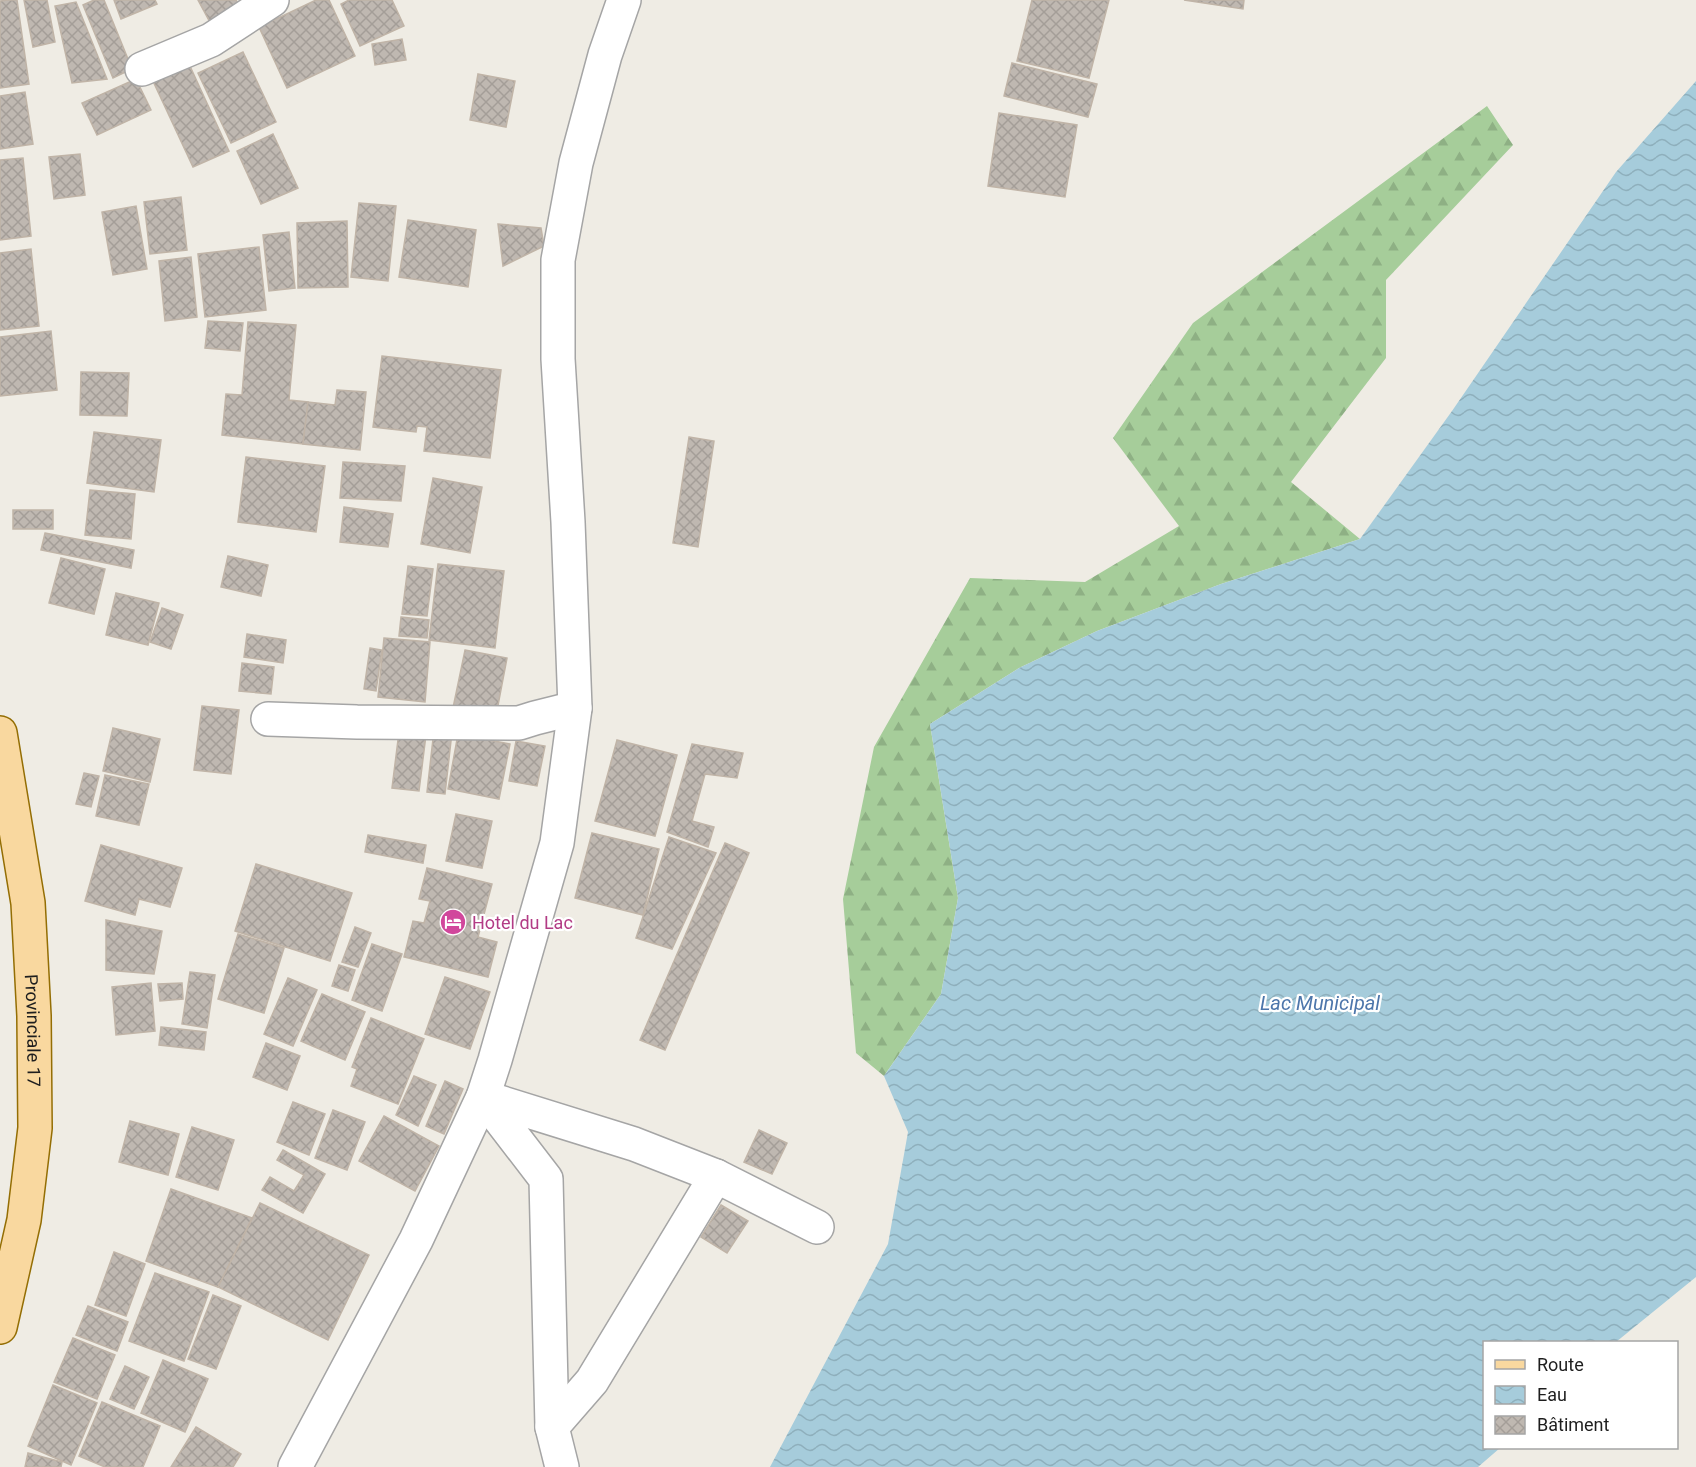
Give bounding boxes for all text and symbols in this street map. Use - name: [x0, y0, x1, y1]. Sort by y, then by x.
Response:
- hotel icon: Hotel du Lac: [438, 907, 468, 937]
- place label: Hotel du Lac: [472, 912, 573, 933]
- street label: Provinciale 17: [21, 974, 45, 1087]
- water label: Lac Municipal: [1260, 991, 1380, 1015]
- legend: [1483, 1341, 1678, 1449]
- text: Route: [1537, 1354, 1584, 1375]
- text: Eau: [1537, 1384, 1567, 1405]
- text: Bâtiment: [1537, 1414, 1610, 1435]

